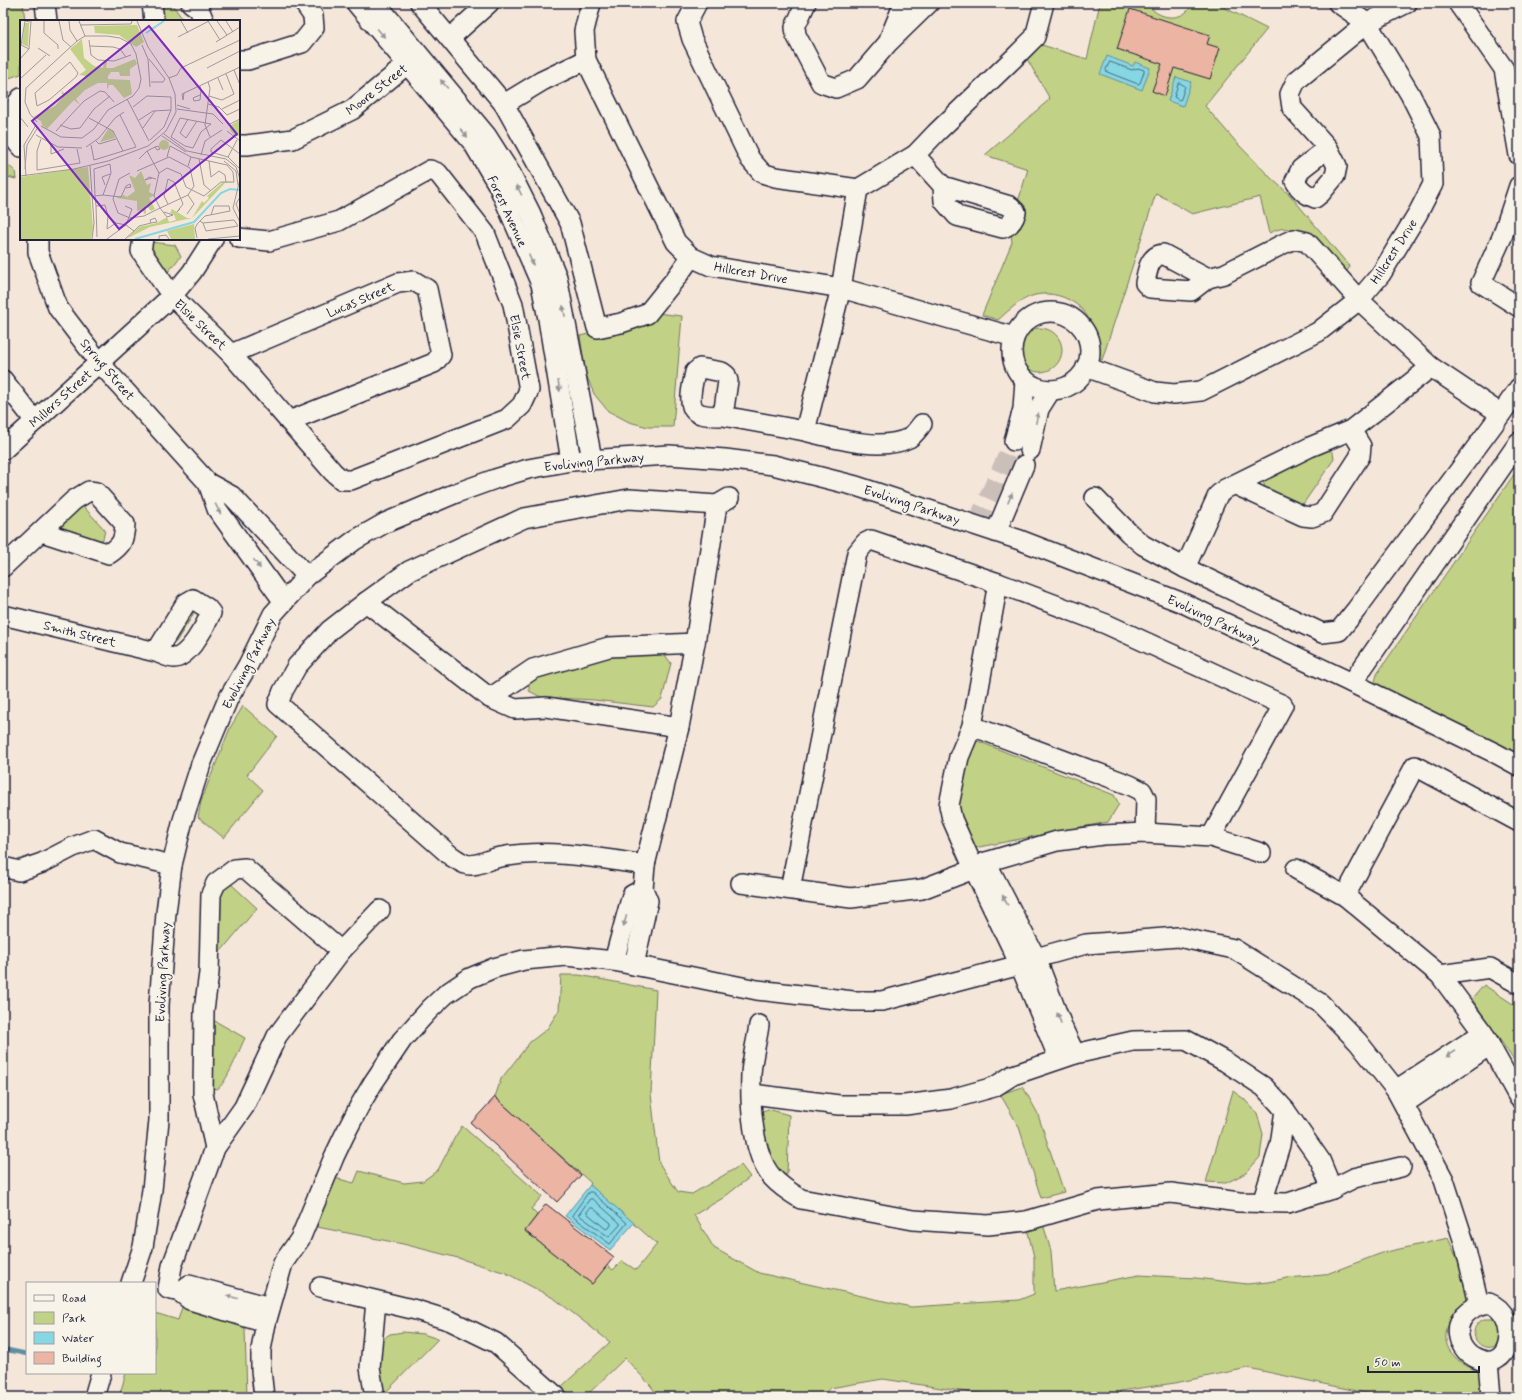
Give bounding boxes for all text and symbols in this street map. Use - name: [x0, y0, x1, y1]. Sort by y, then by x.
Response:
- inset map: [20, 20, 240, 240]
- one-way arrow: [377, 27, 386, 38]
- street label: Moore Street: [343, 61, 411, 120]
- one-way arrow: [440, 79, 449, 90]
- one-way arrow: [460, 127, 469, 138]
- street label: Forest Avenue: [483, 173, 531, 250]
- one-way arrow: [516, 184, 522, 195]
- street label: Hillcrest Drive: [1367, 216, 1422, 288]
- one-way arrow: [528, 254, 534, 266]
- street label: Hillcrest Drive: [713, 259, 789, 288]
- street label: Lucas Street: [324, 278, 397, 322]
- street label: Elsie Street: [170, 296, 230, 355]
- one-way arrow: [561, 305, 567, 317]
- street label: Elsie Street: [505, 313, 534, 382]
- street label: Spring Street: [74, 335, 138, 406]
- street label: Millers Street: [26, 366, 96, 432]
- one-way arrow: [556, 380, 562, 392]
- one-way arrow: [1034, 412, 1040, 425]
- street label: Evoliving Parkway: [543, 449, 645, 477]
- street label: Evoliving Parkway: [861, 482, 962, 530]
- one-way arrow: [1008, 492, 1014, 504]
- one-way arrow: [215, 503, 221, 515]
- one-way arrow: [253, 559, 261, 570]
- street label: Evoliving Parkway: [1164, 591, 1263, 650]
- street label: Evoliving Parkway: [219, 615, 281, 713]
- street label: Smith Street: [42, 617, 118, 652]
- one-way arrow: [1002, 894, 1008, 906]
- one-way arrow: [622, 915, 628, 927]
- street label: Evoliving Parkway: [152, 921, 176, 1023]
- one-way arrow: [1056, 1012, 1062, 1024]
- one-way arrow: [1445, 1050, 1456, 1058]
- legend: [26, 1282, 156, 1374]
- text: Road: [62, 1291, 86, 1307]
- one-way arrow: [226, 1294, 238, 1300]
- text: Park: [62, 1311, 86, 1327]
- text: Water: [62, 1331, 94, 1347]
- scale bar: [1368, 1348, 1479, 1374]
- text: Building: [62, 1351, 102, 1368]
- text: 50 m: [1374, 1355, 1401, 1371]

